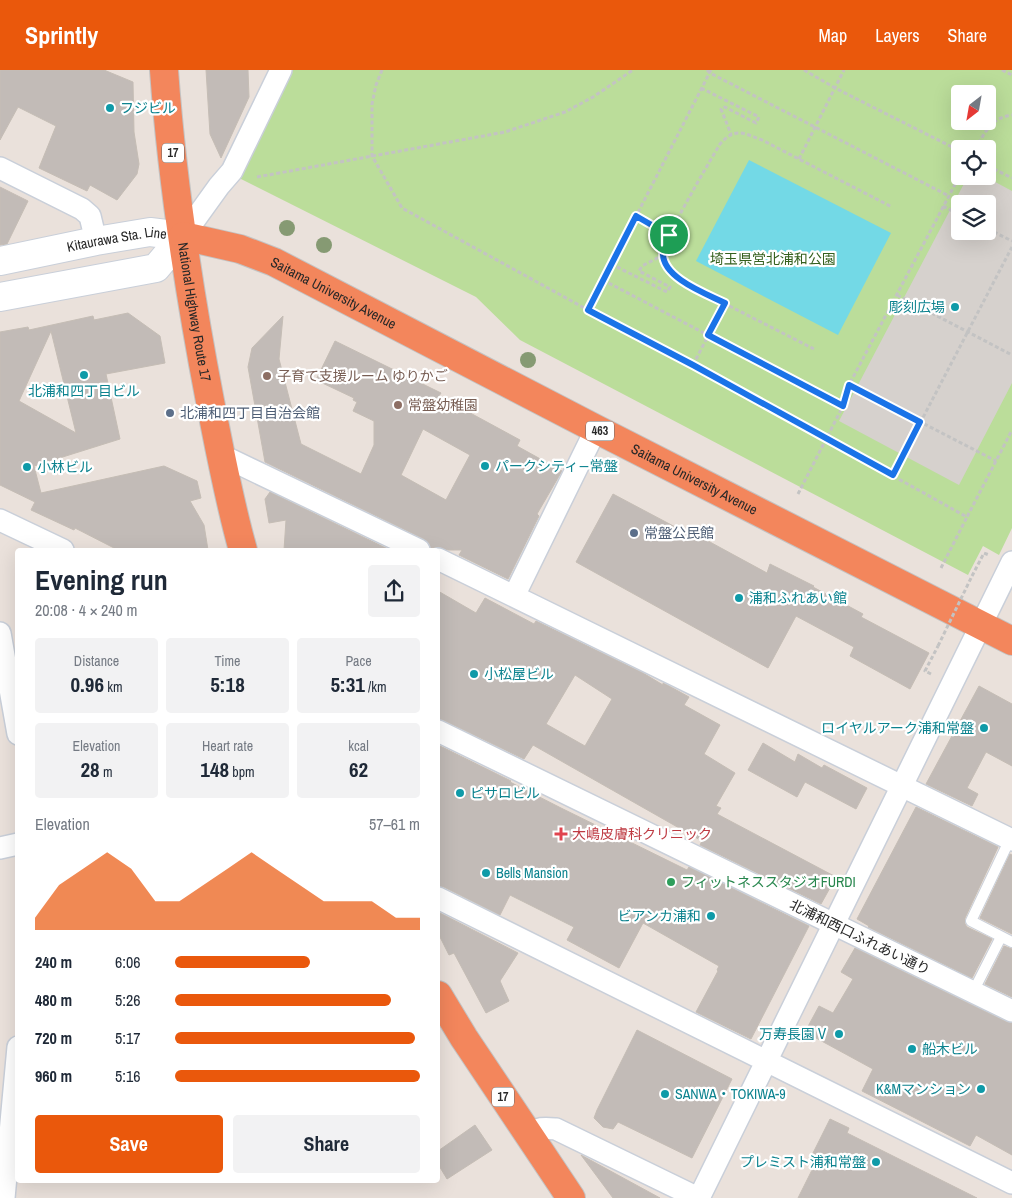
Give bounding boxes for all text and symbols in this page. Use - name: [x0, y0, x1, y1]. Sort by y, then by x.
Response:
- text: Sprintly: [25, 19, 98, 51]
- text: Map: [819, 23, 847, 48]
- text: Layers: [875, 23, 920, 48]
- text: Share: [948, 23, 987, 48]
- north arrow: [951, 85, 996, 130]
- map controls: [951, 85, 996, 240]
- place label: フジビル: [120, 99, 176, 117]
- marker: フジビル: [104, 102, 116, 114]
- button: locate: [951, 140, 996, 185]
- road number: 17: [162, 144, 184, 162]
- button: layers: [951, 195, 996, 240]
- pin: [648, 214, 690, 256]
- icon: arrive: [655, 221, 683, 249]
- street label: Kitaurawa Sta. Line: [65, 223, 168, 256]
- street label: National Highway Route 17: [174, 241, 215, 383]
- park label: 埼玉県営北浦和公園: [710, 250, 836, 268]
- street label: Saitama University Avenue: [268, 253, 399, 333]
- place label: 彫刻広場: [889, 298, 945, 316]
- marker: 彫刻広場: [949, 301, 961, 313]
- place label: 子育て支援ルーム ゆりかご: [277, 367, 448, 385]
- marker: 北浦和四丁目ビル: [78, 369, 90, 381]
- marker: 子育て支援ルーム ゆりかご: [261, 370, 273, 382]
- place label: 北浦和四丁目ビル: [28, 382, 140, 400]
- place label: 常盤幼稚園: [408, 396, 478, 414]
- marker: 常盤幼稚園: [392, 399, 404, 411]
- place label: 北浦和四丁目自治会館: [180, 404, 320, 422]
- marker: 北浦和四丁目自治会館: [164, 407, 176, 419]
- road number: 463: [586, 422, 614, 441]
- street label: Saitama University Avenue: [628, 440, 760, 519]
- place label: パークシティ―常盤: [495, 457, 618, 475]
- place label: 小林ビル: [37, 458, 93, 476]
- marker: パークシティ―常盤: [479, 460, 491, 472]
- marker: 小林ビル: [21, 461, 33, 473]
- place label: 常盤公民館: [644, 524, 714, 542]
- marker: 常盤公民館: [628, 527, 640, 539]
- text: Evening run: [35, 561, 168, 599]
- button: share: [368, 565, 420, 617]
- place label: 浦和ふれあい館: [749, 589, 847, 607]
- marker: 浦和ふれあい館: [733, 592, 745, 604]
- text: 20:08 · 4 × 240 m: [35, 599, 138, 621]
- text: Distance: [74, 652, 119, 670]
- text: Time: [215, 652, 240, 670]
- text: Pace: [345, 652, 372, 670]
- place label: 小松屋ビル: [484, 665, 554, 683]
- marker: 小松屋ビル: [468, 668, 480, 680]
- text: 0.96: [70, 670, 104, 699]
- text: 5:18: [210, 670, 245, 699]
- text: 5:31: [330, 670, 365, 699]
- text: km: [104, 678, 123, 696]
- text: /km: [365, 678, 387, 696]
- place label: ロイヤルアーク浦和常盤: [821, 719, 974, 737]
- marker: ロイヤルアーク浦和常盤: [978, 722, 990, 734]
- text: Elevation: [73, 737, 120, 755]
- text: Heart rate: [202, 737, 253, 755]
- text: kcal: [348, 737, 369, 755]
- text: 28: [81, 755, 100, 784]
- text: 148: [200, 755, 229, 784]
- text: 62: [349, 755, 368, 784]
- text: m: [100, 763, 112, 781]
- text: bpm: [229, 763, 255, 781]
- place label: ピサロビル: [470, 784, 540, 802]
- marker: ピサロビル: [454, 787, 466, 799]
- text: Elevation: [35, 813, 90, 835]
- text: 57–61 m: [369, 813, 420, 835]
- place label: 大嶋皮膚科クリニック: [572, 825, 712, 843]
- marker: 大嶋皮膚科クリニック: [554, 827, 568, 841]
- place label: Bells Mansion: [496, 864, 568, 882]
- marker: Bells Mansion: [480, 867, 492, 879]
- place label: フィットネススタジオFURDI: [681, 873, 856, 891]
- marker: フィットネススタジオFURDI: [665, 876, 677, 888]
- street label: 北浦和西口ふれあい通り: [787, 895, 933, 979]
- place label: ビアンカ浦和: [618, 907, 701, 925]
- marker: ビアンカ浦和: [705, 910, 717, 922]
- text: 240 m: [35, 951, 72, 973]
- text: 6:06: [115, 951, 141, 973]
- text: 480 m: [35, 989, 72, 1011]
- text: 5:26: [115, 989, 141, 1011]
- place label: 万寿長園Ⅴ: [759, 1025, 829, 1043]
- text: 720 m: [35, 1027, 72, 1049]
- text: 5:17: [115, 1027, 141, 1049]
- marker: 万寿長園Ⅴ: [833, 1028, 845, 1040]
- place label: 船木ビル: [922, 1040, 978, 1058]
- marker: 船木ビル: [906, 1043, 918, 1055]
- text: 960 m: [35, 1065, 72, 1087]
- text: 5:16: [115, 1065, 141, 1087]
- place label: K&Mマンション: [876, 1080, 971, 1098]
- marker: K&Mマンション: [975, 1083, 987, 1095]
- place label: SANWA・TOKIWA-9: [675, 1085, 786, 1103]
- road number: 17: [492, 1088, 514, 1106]
- marker: SANWA・TOKIWA-9: [659, 1088, 671, 1100]
- button: Save: [35, 1115, 223, 1173]
- button: Share: [233, 1115, 420, 1173]
- place label: プレミスト浦和常盤: [740, 1153, 866, 1171]
- marker: プレミスト浦和常盤: [870, 1156, 882, 1168]

